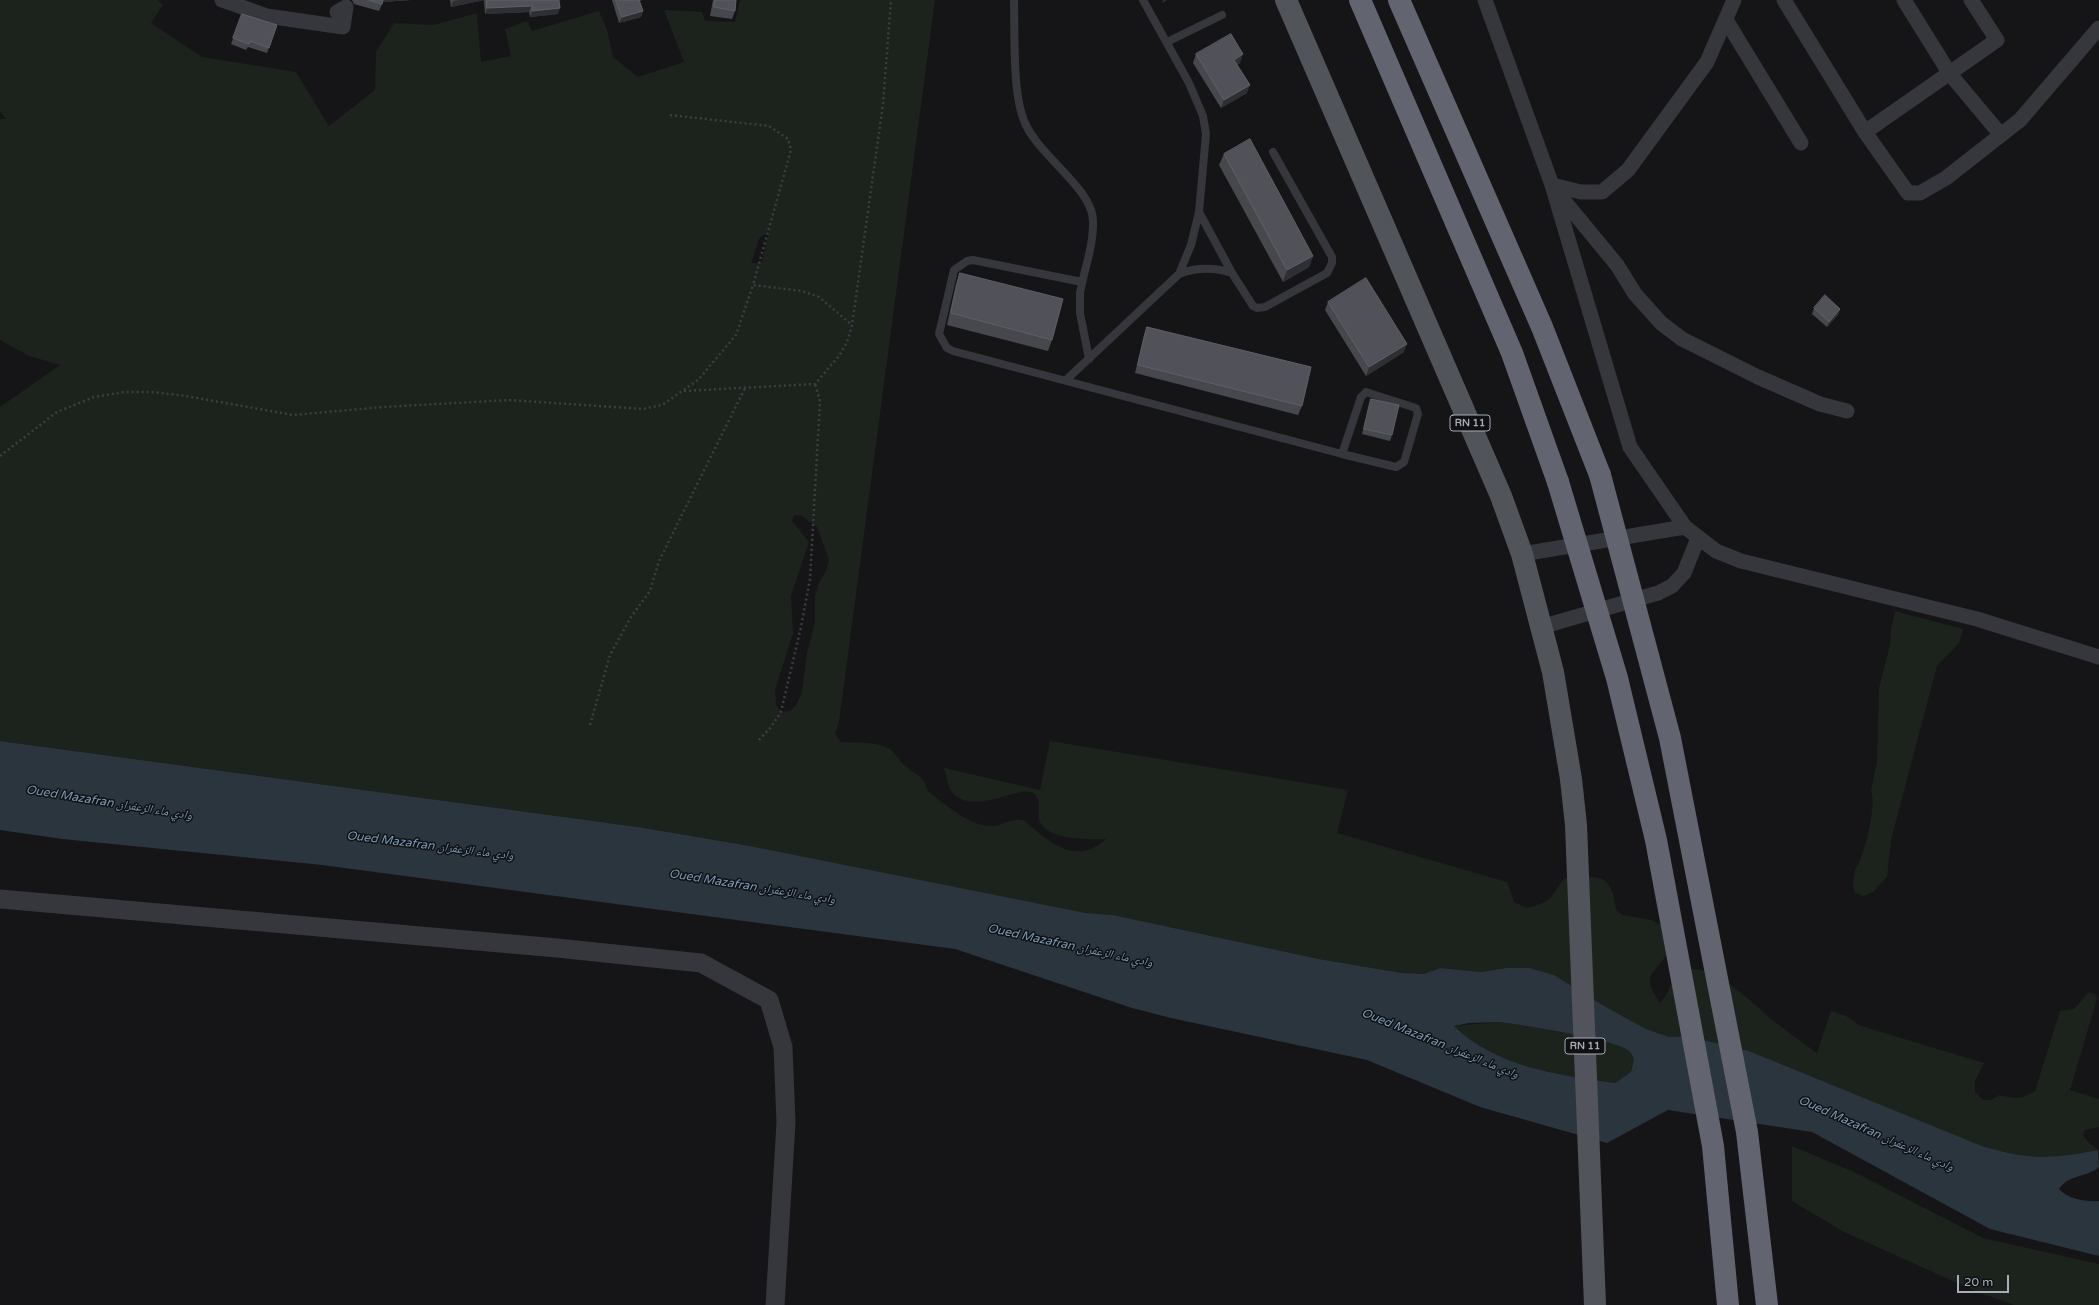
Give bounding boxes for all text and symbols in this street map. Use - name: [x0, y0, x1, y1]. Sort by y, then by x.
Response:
- road number: RN 11: [1450, 415, 1490, 431]
- water label: Oued Mazafran وادي ماء الزعفران: [25, 783, 193, 823]
- water label: Oued Mazafran وادي ماء الزعفران: [346, 829, 514, 863]
- water label: Oued Mazafran وادي ماء الزعفران: [668, 867, 836, 907]
- water label: Oued Mazafran وادي ماء الزعفران: [986, 921, 1154, 971]
- water label: Oued Mazafran وادي ماء الزعفران: [1359, 1006, 1521, 1082]
- road number: RN 11: [1565, 1038, 1605, 1054]
- water label: Oued Mazafran وادي ماء الزعفران: [1796, 1093, 1956, 1175]
- scale bar: [1959, 1267, 2011, 1293]
- text: 20 m: [1964, 1275, 1993, 1289]

